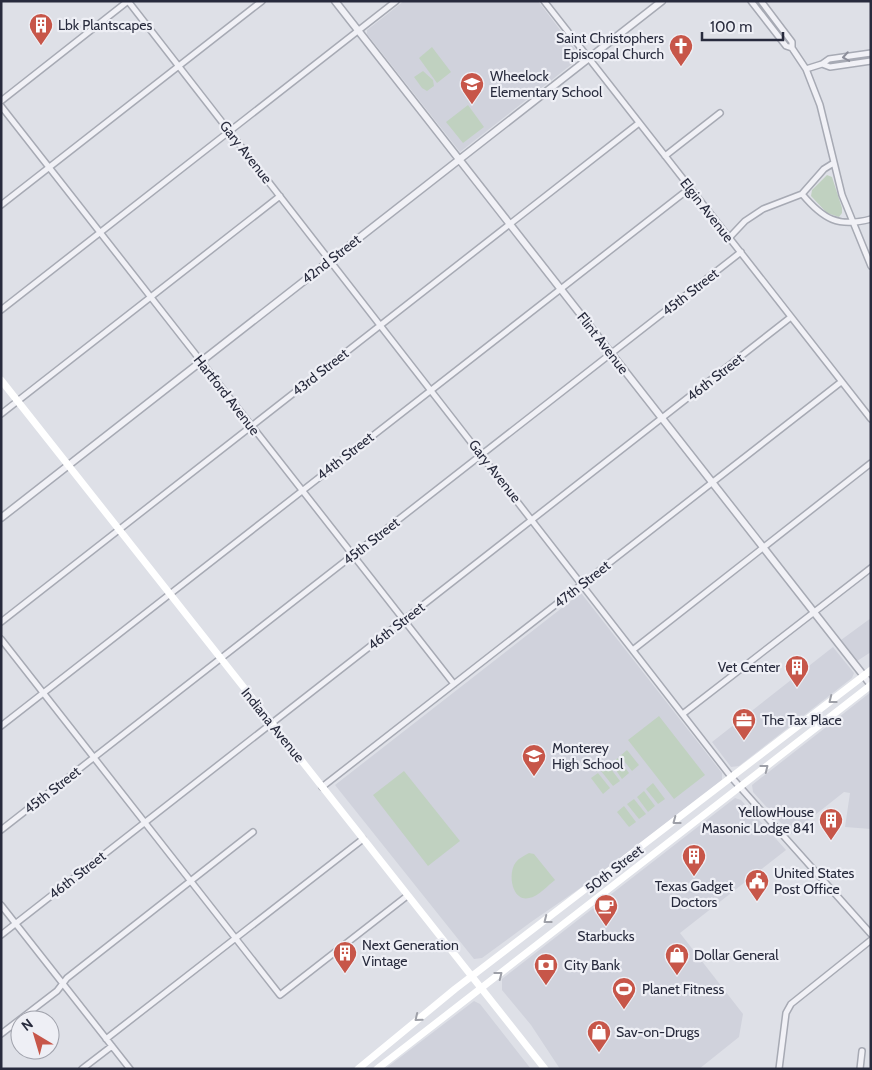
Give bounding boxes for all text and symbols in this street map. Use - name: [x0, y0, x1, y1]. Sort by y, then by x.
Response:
- scale bar: [702, 10, 783, 42]
- building icon: Lbk Plantscapes: [28, 12, 54, 46]
- place label: Lbk Plantscapes: [58, 16, 152, 34]
- text: 100 m: [710, 18, 752, 36]
- place label: Saint Christophers Episcopal Church: [556, 29, 664, 63]
- church icon: Saint Christophers Episcopal Church: [668, 33, 694, 67]
- one-way arrow: [841, 51, 850, 61]
- place label: Wheelock Elementary School: [490, 67, 603, 101]
- school or university icon: Wheelock Elementary School: [459, 71, 485, 105]
- street label: Gary Avenue: [216, 117, 276, 187]
- street label: Elgin Avenue: [676, 174, 738, 246]
- street label: 42nd Street: [298, 230, 364, 288]
- street label: 45th Street: [658, 264, 722, 320]
- street label: Flint Avenue: [573, 308, 633, 378]
- street label: 43rd Street: [288, 344, 352, 400]
- street label: 46th Street: [683, 349, 747, 405]
- street label: Hartford Avenue: [190, 351, 264, 439]
- street label: 44th Street: [313, 428, 377, 484]
- street label: Gary Avenue: [465, 436, 525, 506]
- street label: 45th Street: [339, 513, 403, 569]
- street label: 47th Street: [550, 556, 614, 612]
- street label: 46th Street: [364, 598, 428, 654]
- building icon: Vet Center: [784, 654, 810, 688]
- place label: Vet Center: [718, 658, 781, 676]
- street label: Indiana Avenue: [237, 684, 309, 766]
- one-way arrow: [828, 694, 838, 703]
- office icon: The Tax Place: [731, 707, 757, 741]
- place label: The Tax Place: [762, 711, 842, 729]
- place label: Monterey High School: [552, 739, 624, 773]
- school or university icon: Monterey High School: [521, 743, 547, 777]
- street label: 45th Street: [20, 762, 84, 818]
- one-way arrow: [759, 765, 768, 773]
- place label: YellowHouse Masonic Lodge 841: [701, 803, 814, 837]
- building icon: YellowHouse Masonic Lodge 841: [818, 807, 844, 841]
- one-way arrow: [672, 815, 682, 824]
- street label: 50th Street: [581, 841, 647, 897]
- building icon: Texas Gadget Doctors: [681, 843, 707, 877]
- street label: 46th Street: [45, 847, 109, 903]
- place label: United States Post Office: [774, 864, 855, 898]
- public building icon: United States Post Office: [744, 868, 770, 902]
- place label: Texas Gadget Doctors: [655, 877, 734, 911]
- cafe icon: Starbucks: [593, 893, 619, 927]
- one-way arrow: [543, 914, 553, 923]
- place label: Starbucks: [577, 927, 635, 945]
- place label: Next Generation Vintage: [362, 936, 459, 970]
- building icon: Next Generation Vintage: [332, 940, 358, 974]
- shop icon: Dollar General: [664, 942, 690, 976]
- place label: Dollar General: [694, 946, 779, 964]
- bank icon: City Bank: [533, 952, 559, 986]
- place label: City Bank: [564, 956, 621, 974]
- one-way arrow: [493, 973, 502, 981]
- sports icon: Planet Fitness: [611, 976, 637, 1010]
- place label: Planet Fitness: [642, 980, 725, 998]
- north arrow: [10, 1010, 60, 1060]
- one-way arrow: [415, 1013, 424, 1021]
- text: N: [18, 1015, 36, 1035]
- shop icon: Sav-on-Drugs: [586, 1019, 612, 1053]
- place label: Sav-on-Drugs: [616, 1023, 700, 1041]

